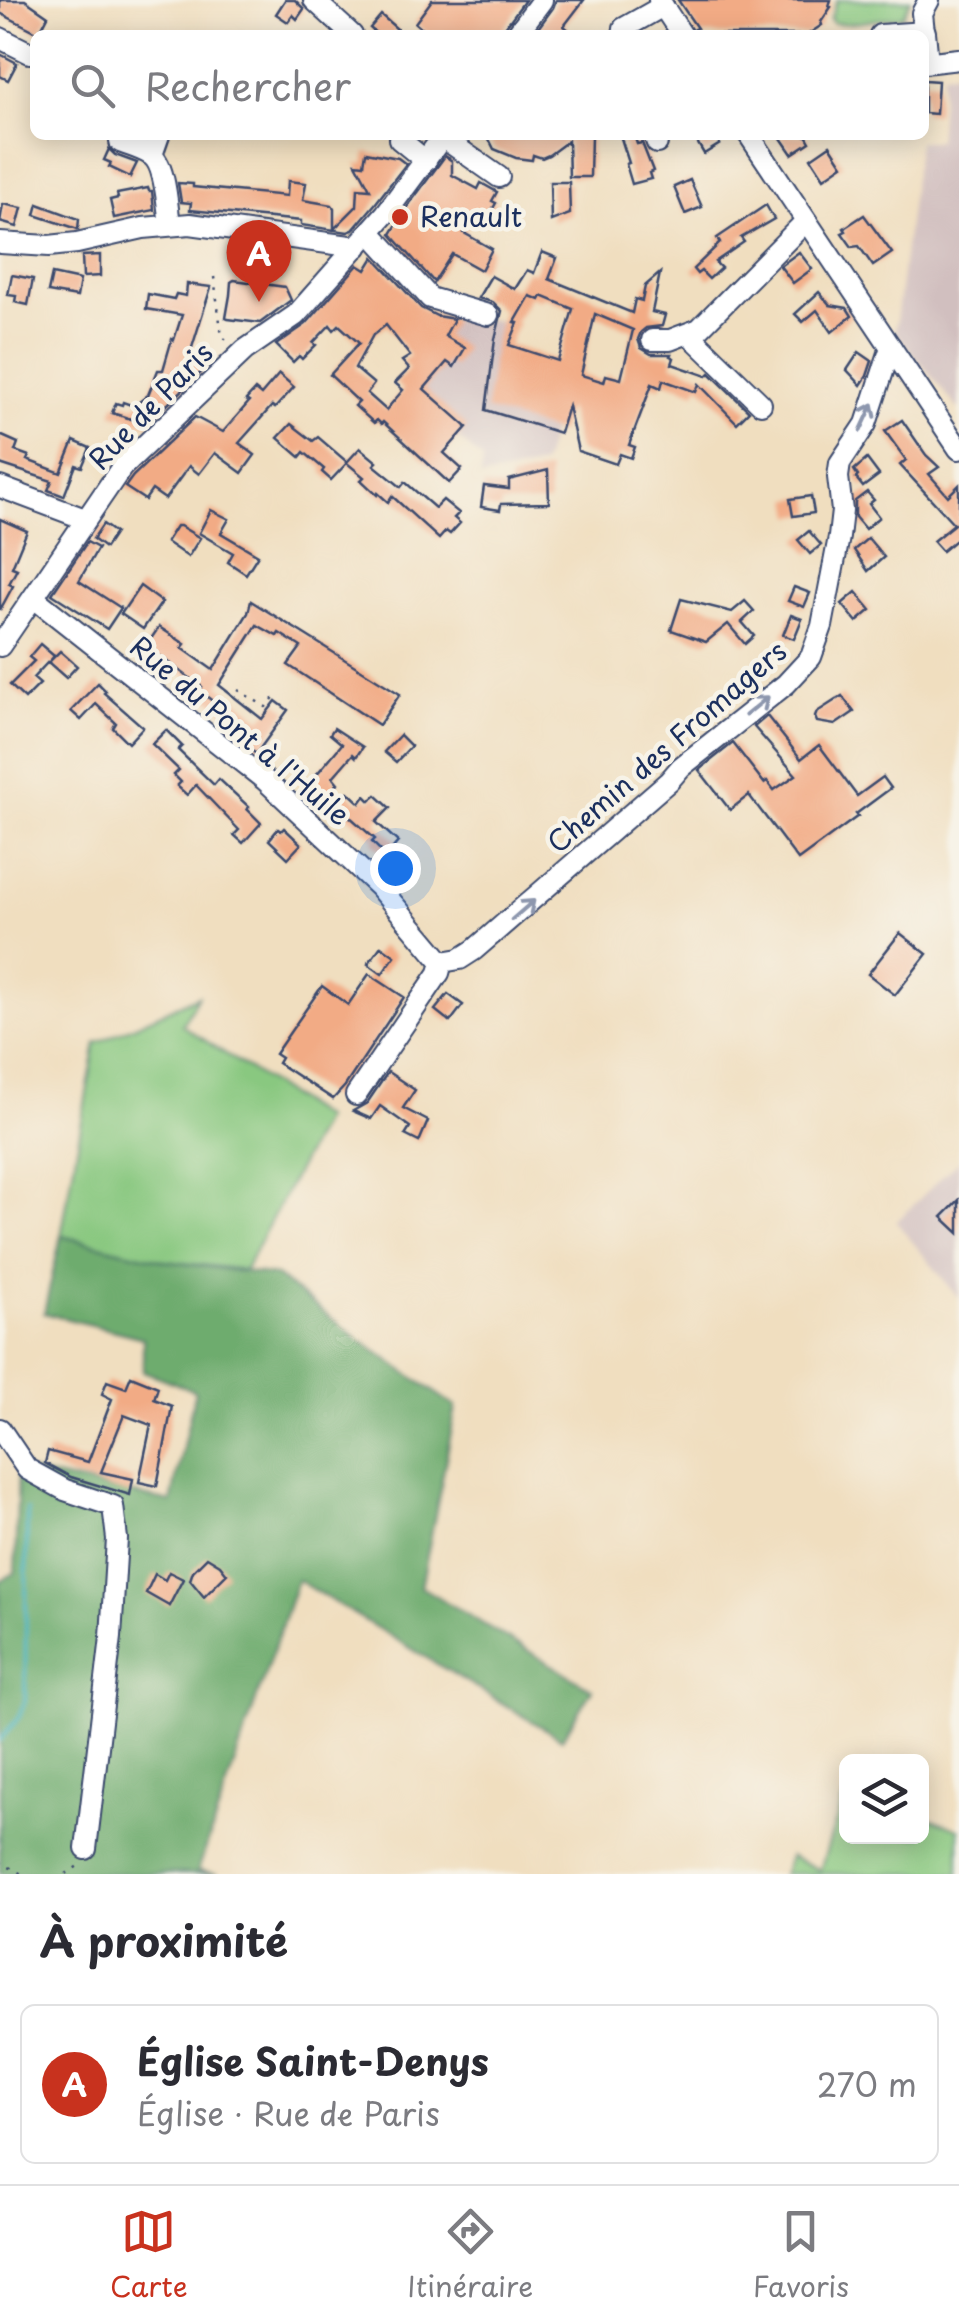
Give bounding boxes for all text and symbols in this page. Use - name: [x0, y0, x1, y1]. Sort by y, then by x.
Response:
- search box: [30, 30, 929, 140]
- text: Rechercher: [145, 57, 351, 114]
- icon: search: [65, 58, 120, 113]
- place label: Renault: [420, 194, 522, 237]
- marker: Renault: [389, 206, 411, 228]
- pin: A: [226, 220, 292, 302]
- street label: Rue de Paris: [78, 331, 222, 479]
- one-way arrow: [859, 402, 877, 433]
- street label: Rue du Pont à l'Huile: [121, 625, 361, 835]
- street label: Chemin des Fromagers: [537, 629, 795, 862]
- one-way arrow: [743, 696, 770, 717]
- your location: [370, 843, 421, 894]
- one-way arrow: [509, 899, 535, 921]
- map controls: [839, 1754, 929, 1844]
- button: layers: [839, 1754, 929, 1844]
- text: À proximité: [40, 1908, 288, 1971]
- text: Église Saint-Denys: [137, 2032, 489, 2089]
- text: A: [62, 2060, 87, 2108]
- text: 270 m: [817, 2060, 917, 2108]
- text: Église · Rue de Paris: [137, 2089, 440, 2137]
- tab: Carte: [110, 2204, 188, 2307]
- tab: Itinéraire: [407, 2204, 533, 2307]
- tab: Favoris: [753, 2204, 849, 2307]

